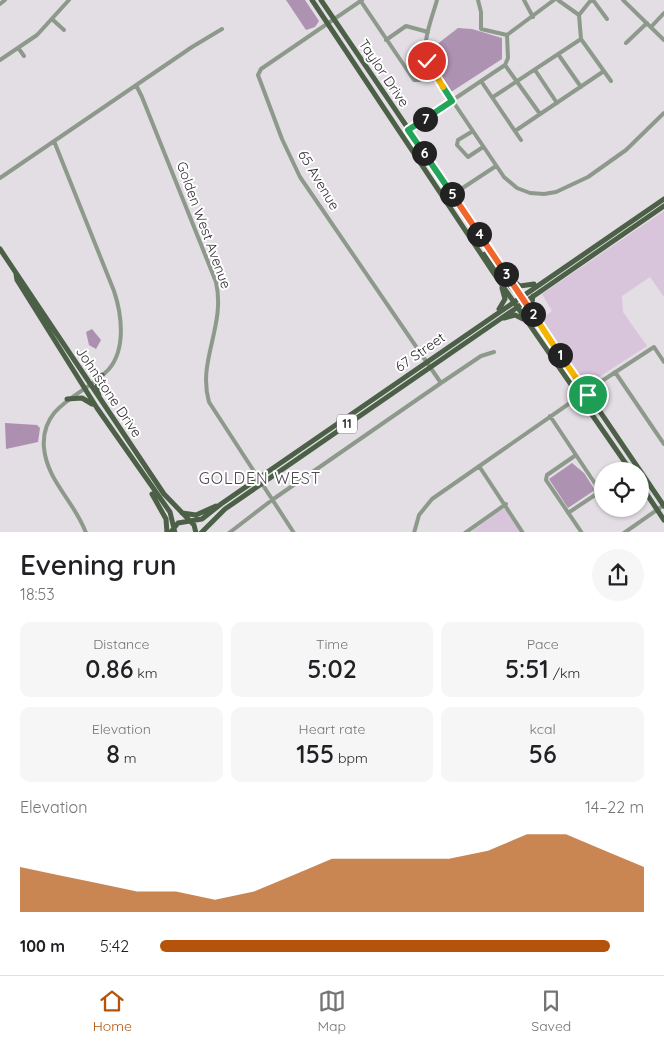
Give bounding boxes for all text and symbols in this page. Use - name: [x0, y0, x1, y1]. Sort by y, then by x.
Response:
- street label: Taylor Drive: [355, 36, 413, 110]
- pin: [406, 40, 448, 82]
- icon: check: [413, 47, 441, 75]
- pin: 7: [412, 106, 438, 132]
- text: 7: [422, 110, 429, 128]
- pin: 6: [412, 140, 436, 166]
- text: 6: [421, 144, 428, 162]
- street label: 65 Avenue: [294, 147, 344, 213]
- street label: Golden West Avenue: [173, 159, 235, 291]
- pin: 5: [440, 182, 464, 206]
- text: 5: [448, 185, 457, 203]
- pin: 4: [466, 222, 492, 246]
- text: 4: [475, 225, 484, 243]
- pin: 3: [494, 262, 518, 286]
- text: 3: [503, 265, 510, 283]
- pin: 2: [520, 302, 546, 326]
- text: 2: [530, 305, 537, 323]
- street label: 67 Street: [392, 328, 449, 376]
- pin: 1: [548, 342, 572, 368]
- street label: Johnstone Drive: [72, 343, 146, 441]
- text: 1: [558, 346, 563, 364]
- pin: [567, 374, 609, 416]
- icon: arrive: [574, 381, 602, 409]
- road number: 11: [337, 414, 357, 434]
- map controls: [594, 462, 649, 517]
- button: locate: [594, 462, 649, 517]
- district label: GOLDEN WEST: [199, 468, 321, 488]
- text: Evening run: [20, 547, 177, 582]
- button: share: [592, 549, 644, 601]
- text: 18:53: [20, 584, 55, 604]
- text: Distance: [93, 635, 149, 653]
- text: Time: [316, 635, 348, 653]
- text: Pace: [527, 635, 559, 653]
- text: 0.86: [85, 653, 133, 684]
- text: 5:02: [307, 653, 357, 684]
- text: 5:51: [505, 653, 549, 684]
- text: km: [133, 664, 157, 682]
- text: /km: [549, 664, 580, 682]
- text: Elevation: [92, 720, 151, 738]
- text: Heart rate: [299, 720, 365, 738]
- text: kcal: [530, 720, 556, 738]
- text: 8: [106, 738, 120, 769]
- text: 155: [296, 738, 334, 769]
- text: 56: [529, 738, 557, 769]
- text: m: [120, 749, 136, 767]
- text: bpm: [334, 749, 368, 767]
- text: Elevation: [20, 797, 87, 817]
- text: 14–22 m: [585, 797, 644, 817]
- text: 100 m: [20, 936, 65, 956]
- text: 5:42: [100, 936, 129, 956]
- tab: Home: [93, 987, 132, 1035]
- tab: Map: [317, 987, 346, 1035]
- tab: Saved: [531, 987, 571, 1035]

